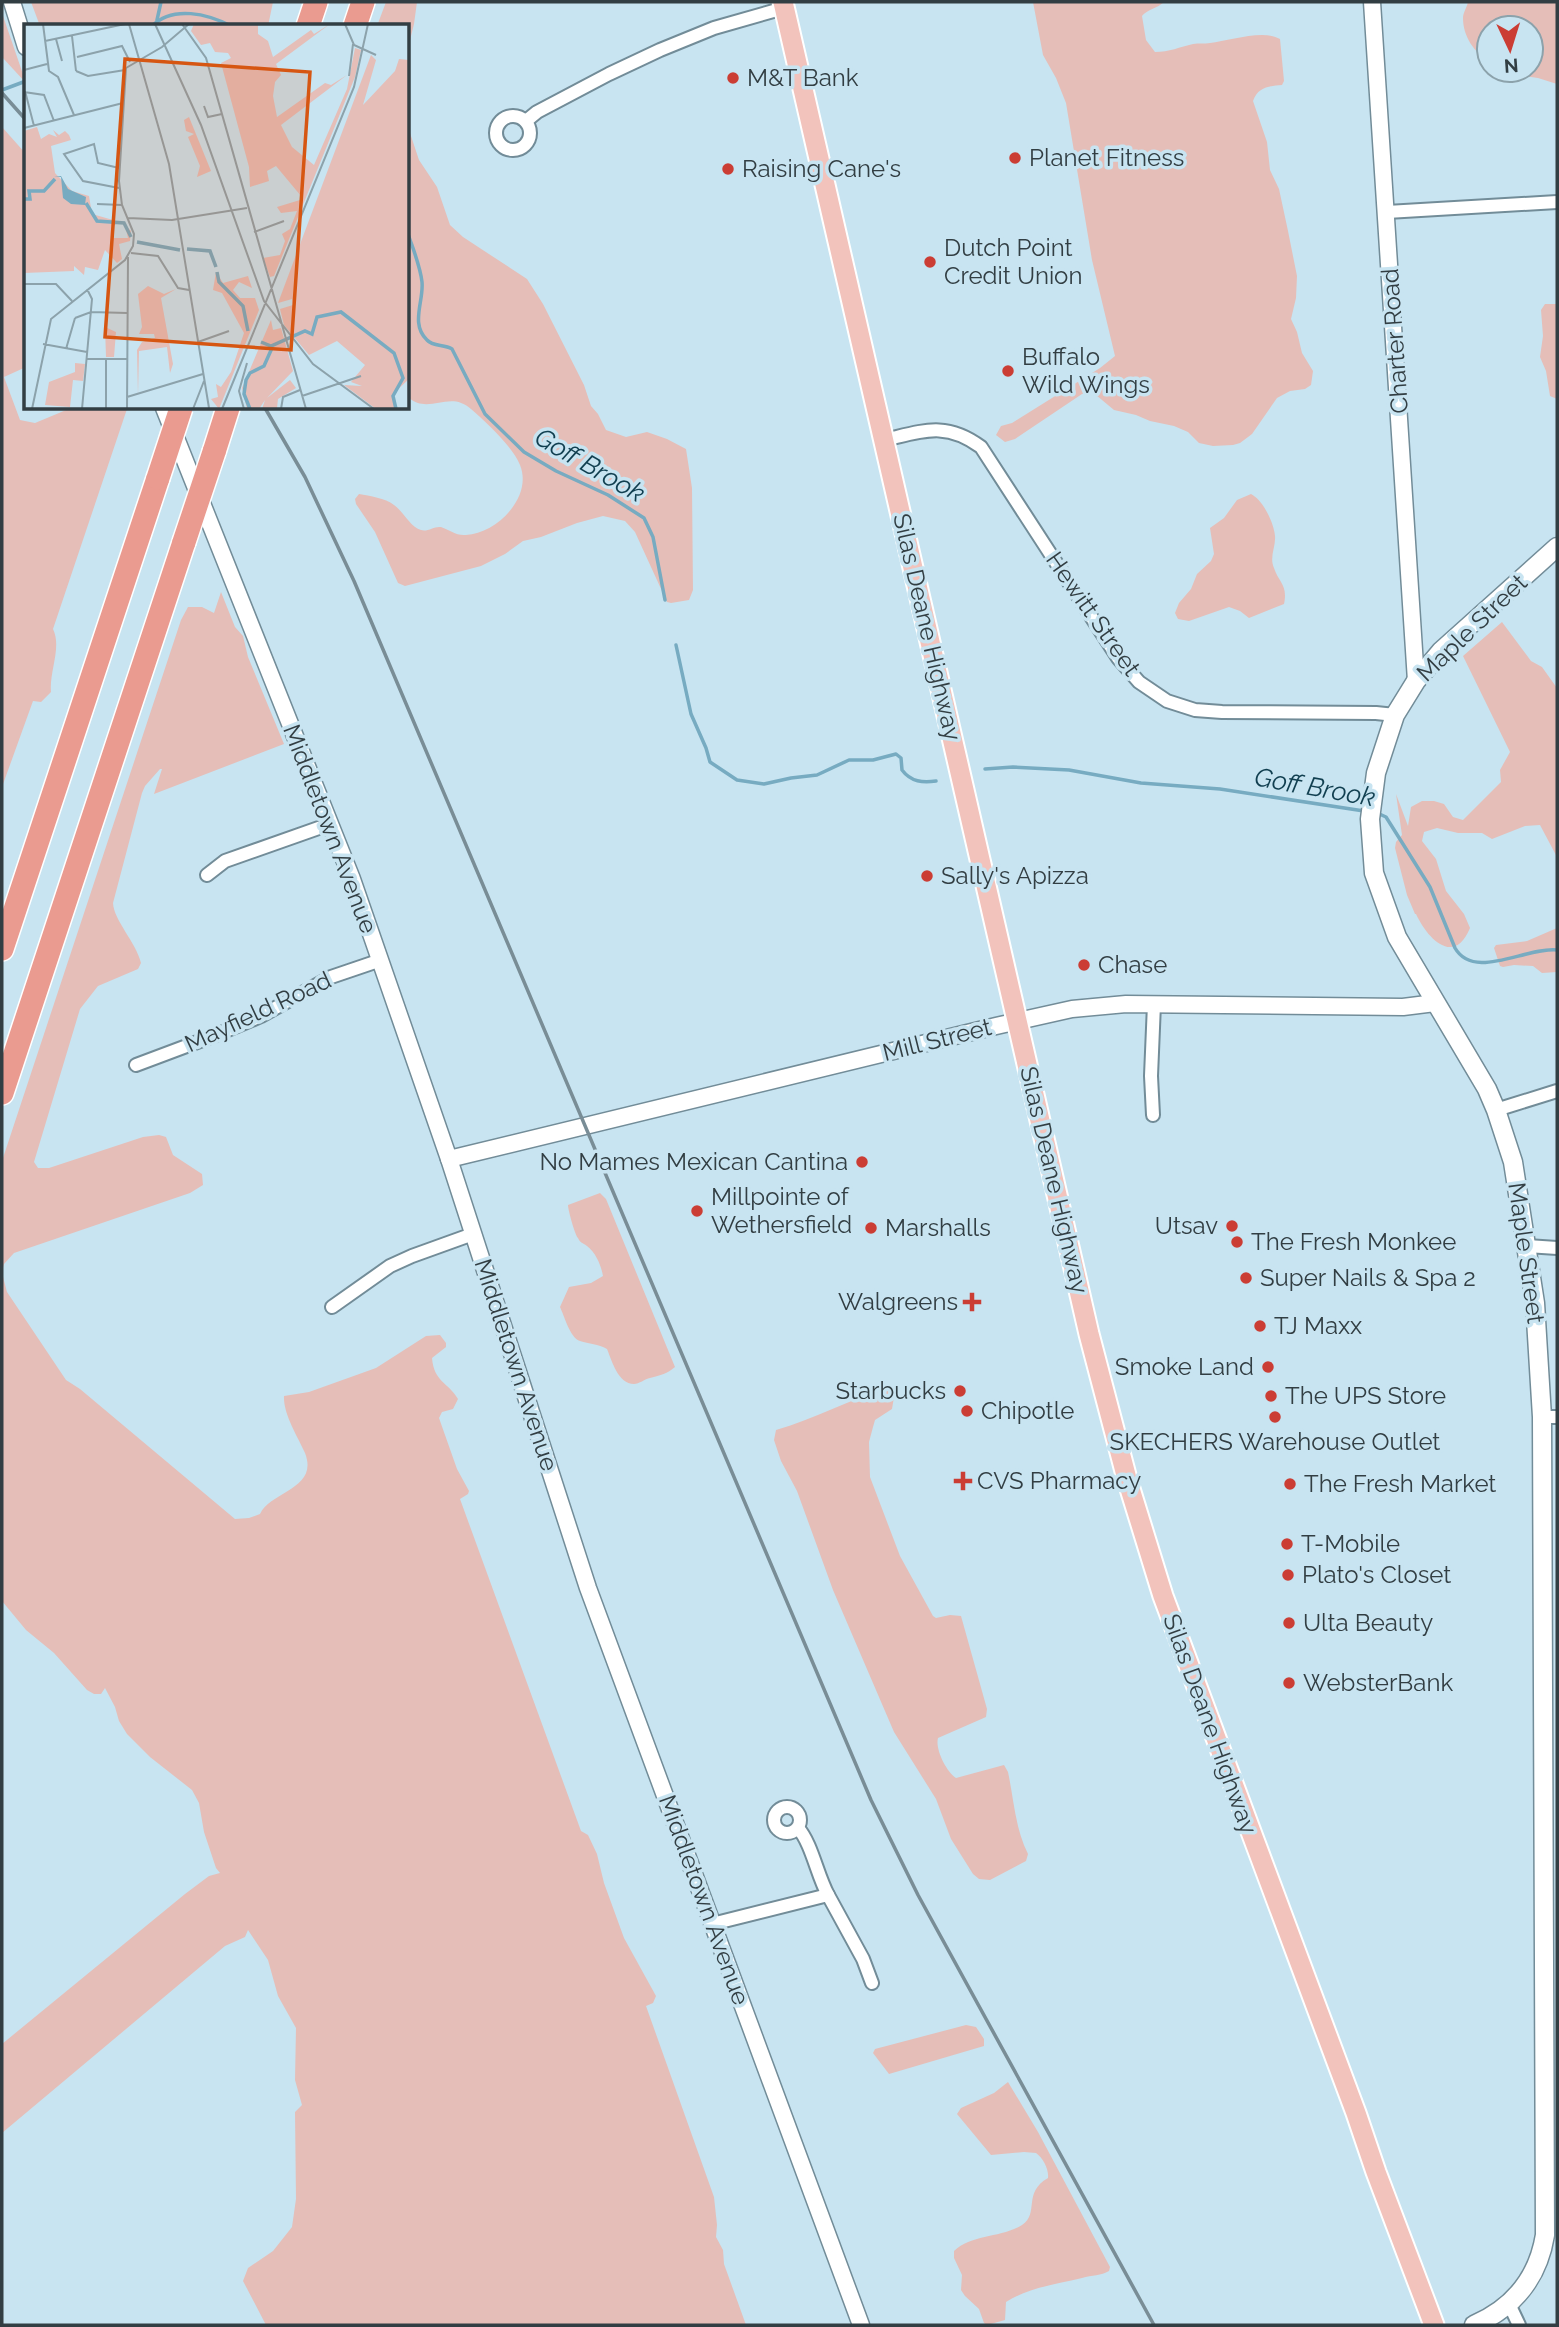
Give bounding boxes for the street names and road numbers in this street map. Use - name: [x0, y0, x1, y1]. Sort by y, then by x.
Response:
- street label: Charter Road: [1375, 267, 1414, 415]
- street label: Silas Deane Highway: [887, 511, 968, 743]
- street label: Hewitt Street: [1040, 546, 1147, 681]
- street label: Maple Street: [1410, 568, 1533, 687]
- street label: Middletown Avenue: [277, 720, 384, 937]
- street label: Mayfield Road: [180, 965, 336, 1058]
- street label: Mill Street: [879, 1012, 994, 1067]
- street label: Silas Deane Highway: [1014, 1064, 1095, 1296]
- street label: Maple Street: [1502, 1181, 1551, 1325]
- street label: Middletown Avenue: [468, 1255, 564, 1475]
- street label: Silas Deane Highway: [1157, 1610, 1264, 1838]
- street label: Middletown Avenue: [653, 1791, 756, 2009]

